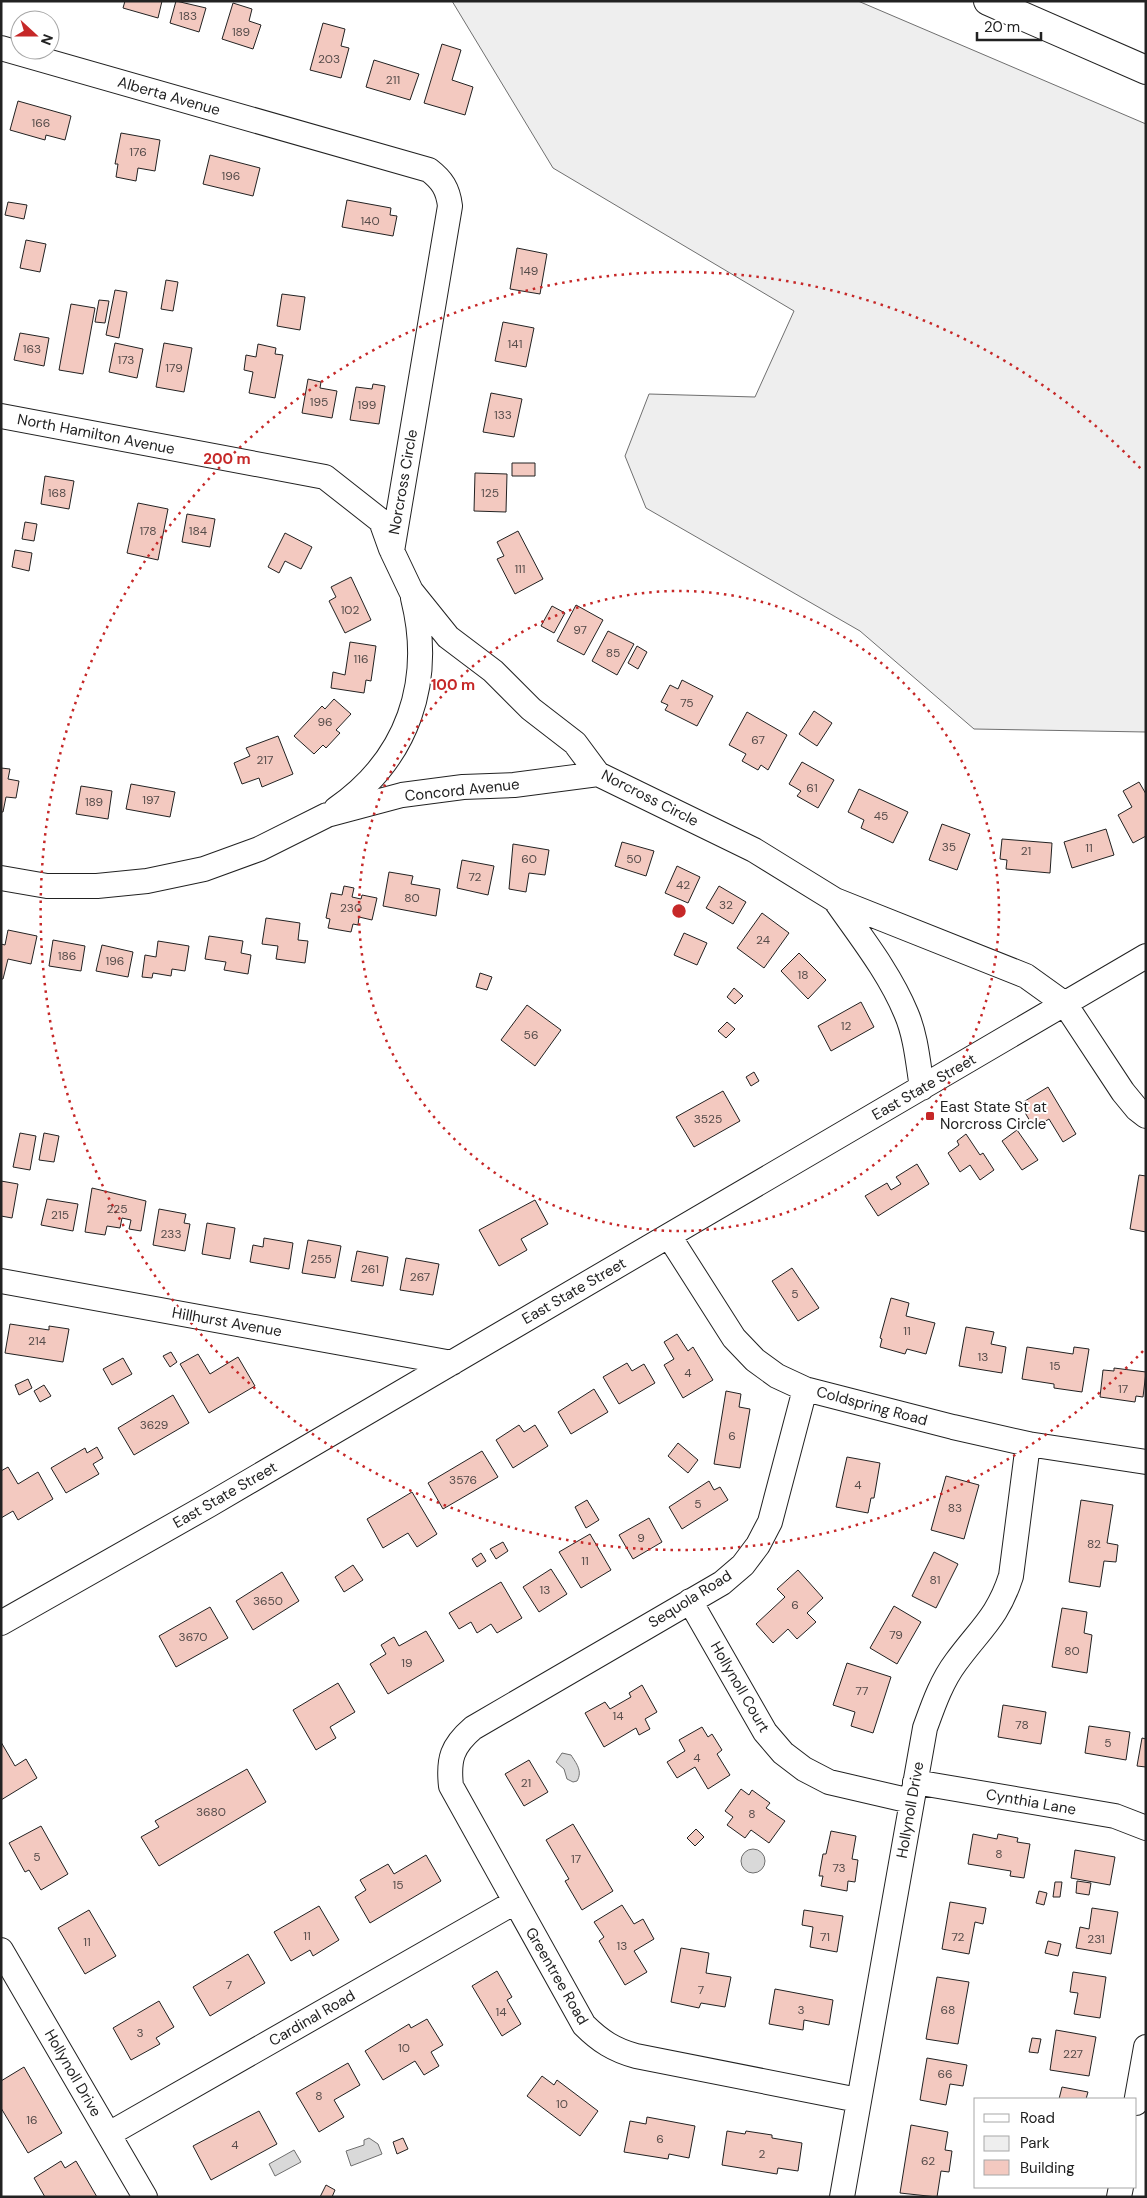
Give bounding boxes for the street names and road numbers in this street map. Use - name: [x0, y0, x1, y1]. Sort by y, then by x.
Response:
- street label: Alberta Avenue: [115, 72, 223, 120]
- street label: North Hamilton Avenue: [15, 409, 177, 459]
- street label: Norcross Circle: [384, 428, 422, 536]
- street label: Norcross Circle: [598, 765, 702, 831]
- street label: Concord Avenue: [404, 774, 520, 806]
- street label: East State Street: [868, 1049, 980, 1125]
- street label: East State Street: [518, 1253, 630, 1329]
- street label: Hillhurst Avenue: [170, 1302, 284, 1342]
- street label: Coldspring Road: [814, 1382, 930, 1430]
- street label: East State Street: [169, 1457, 281, 1533]
- street label: Sequola Road: [645, 1565, 735, 1633]
- street label: Hollynoll Court: [706, 1638, 774, 1736]
- street label: Hollynoll Drive: [892, 1760, 928, 1860]
- street label: Cynthia Lane: [984, 1784, 1078, 1820]
- street label: Greentree Road: [521, 1924, 593, 2028]
- street label: Cardinal Road: [265, 1985, 359, 2051]
- street label: Hollynoll Drive: [40, 2026, 106, 2120]

